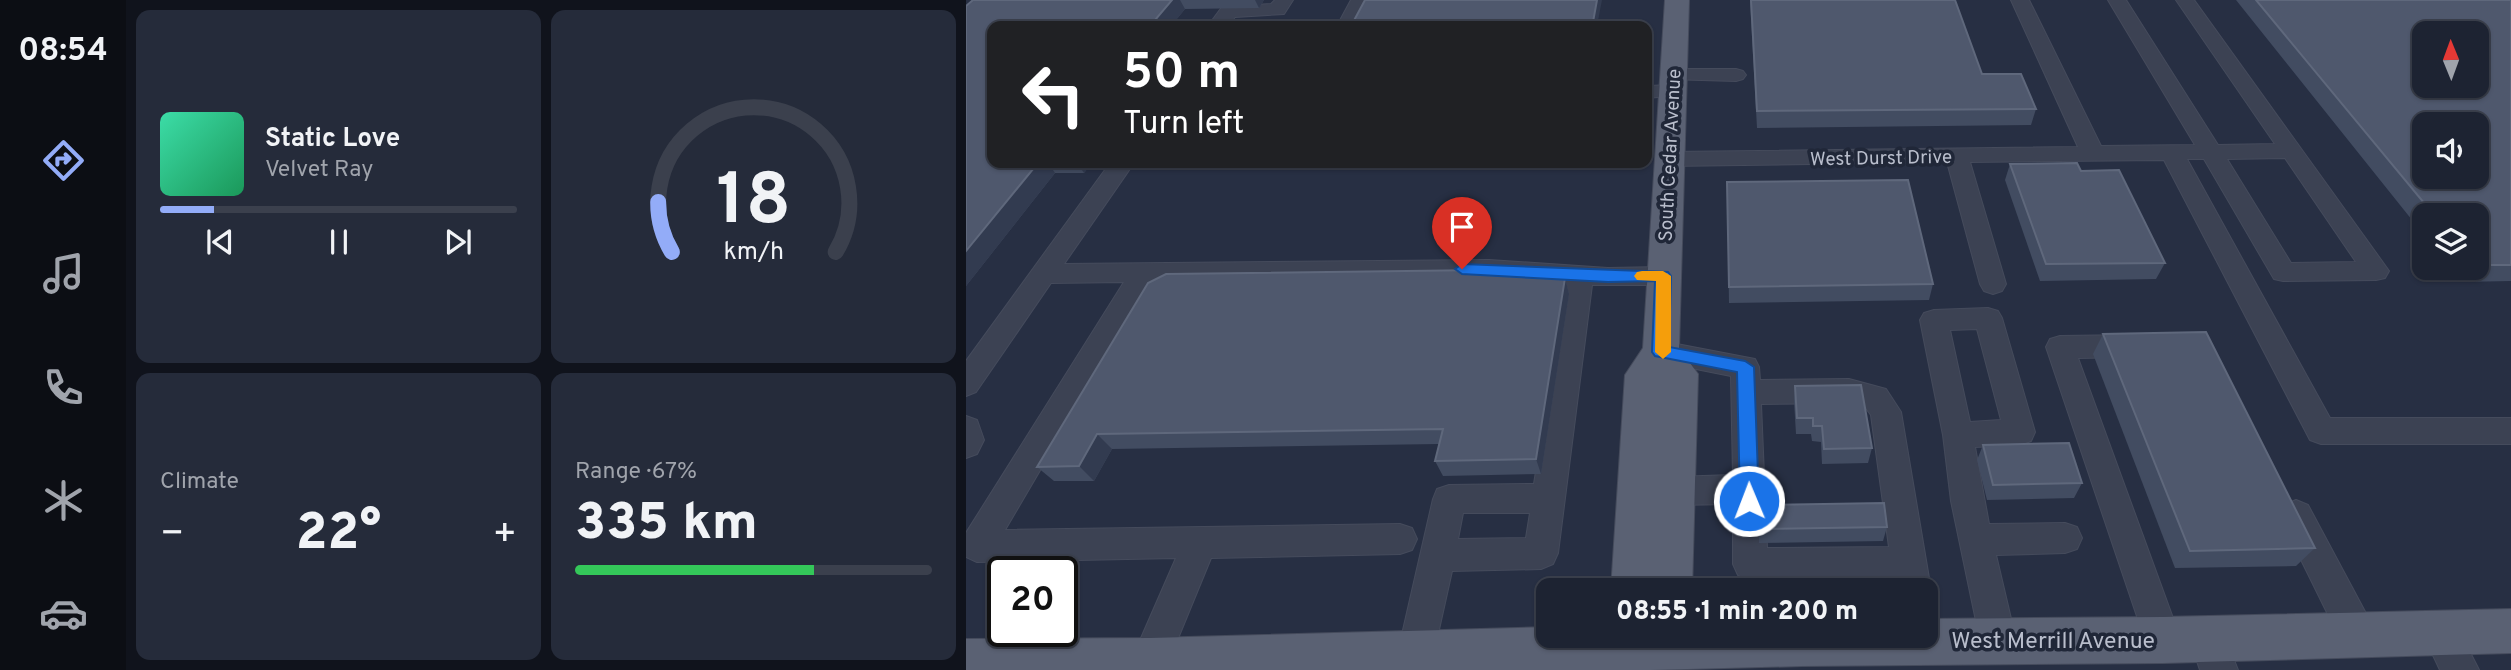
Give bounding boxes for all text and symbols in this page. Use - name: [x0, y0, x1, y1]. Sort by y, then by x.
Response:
- north arrow: [2412, 21, 2488, 98]
- map controls: [2412, 21, 2489, 280]
- text: 08:54: [18, 32, 108, 72]
- text: 50 m: [1123, 44, 1240, 106]
- icon: left: [1008, 49, 1099, 140]
- street label: South Cedar Avenue: [1654, 68, 1688, 242]
- text: Turn left: [1123, 105, 1244, 145]
- button: sound: [2412, 112, 2489, 189]
- text: Static Love: [265, 123, 400, 156]
- icon: directions: [39, 136, 88, 185]
- street label: West Durst Drive: [1810, 146, 1952, 172]
- text: Velvet Ray: [265, 156, 373, 185]
- text: 18: [716, 159, 791, 251]
- pin: [1432, 197, 1492, 269]
- button: layers: [2412, 203, 2489, 280]
- icon: arrive: [1443, 208, 1481, 246]
- icon: previous: [201, 223, 239, 261]
- icon: pause: [320, 223, 358, 261]
- icon: next: [439, 223, 477, 261]
- text: km/h: [723, 237, 784, 269]
- icon: music: [39, 249, 88, 298]
- icon: phone: [39, 363, 88, 412]
- text: Range · 67%: [575, 458, 697, 487]
- position arrow: [1712, 464, 1786, 538]
- text: Climate: [160, 468, 239, 497]
- icon: climate: [39, 476, 88, 525]
- text: 335 km: [575, 492, 758, 558]
- text: 22°: [296, 502, 381, 568]
- text: −: [160, 511, 185, 560]
- text: +: [492, 511, 517, 560]
- speed limit sign: 20: [987, 556, 1078, 647]
- icon: car: [39, 589, 88, 638]
- text: 08:55 · 1 min · 200 m: [1616, 596, 1858, 629]
- street label: West Merrill Avenue: [1951, 628, 2155, 657]

